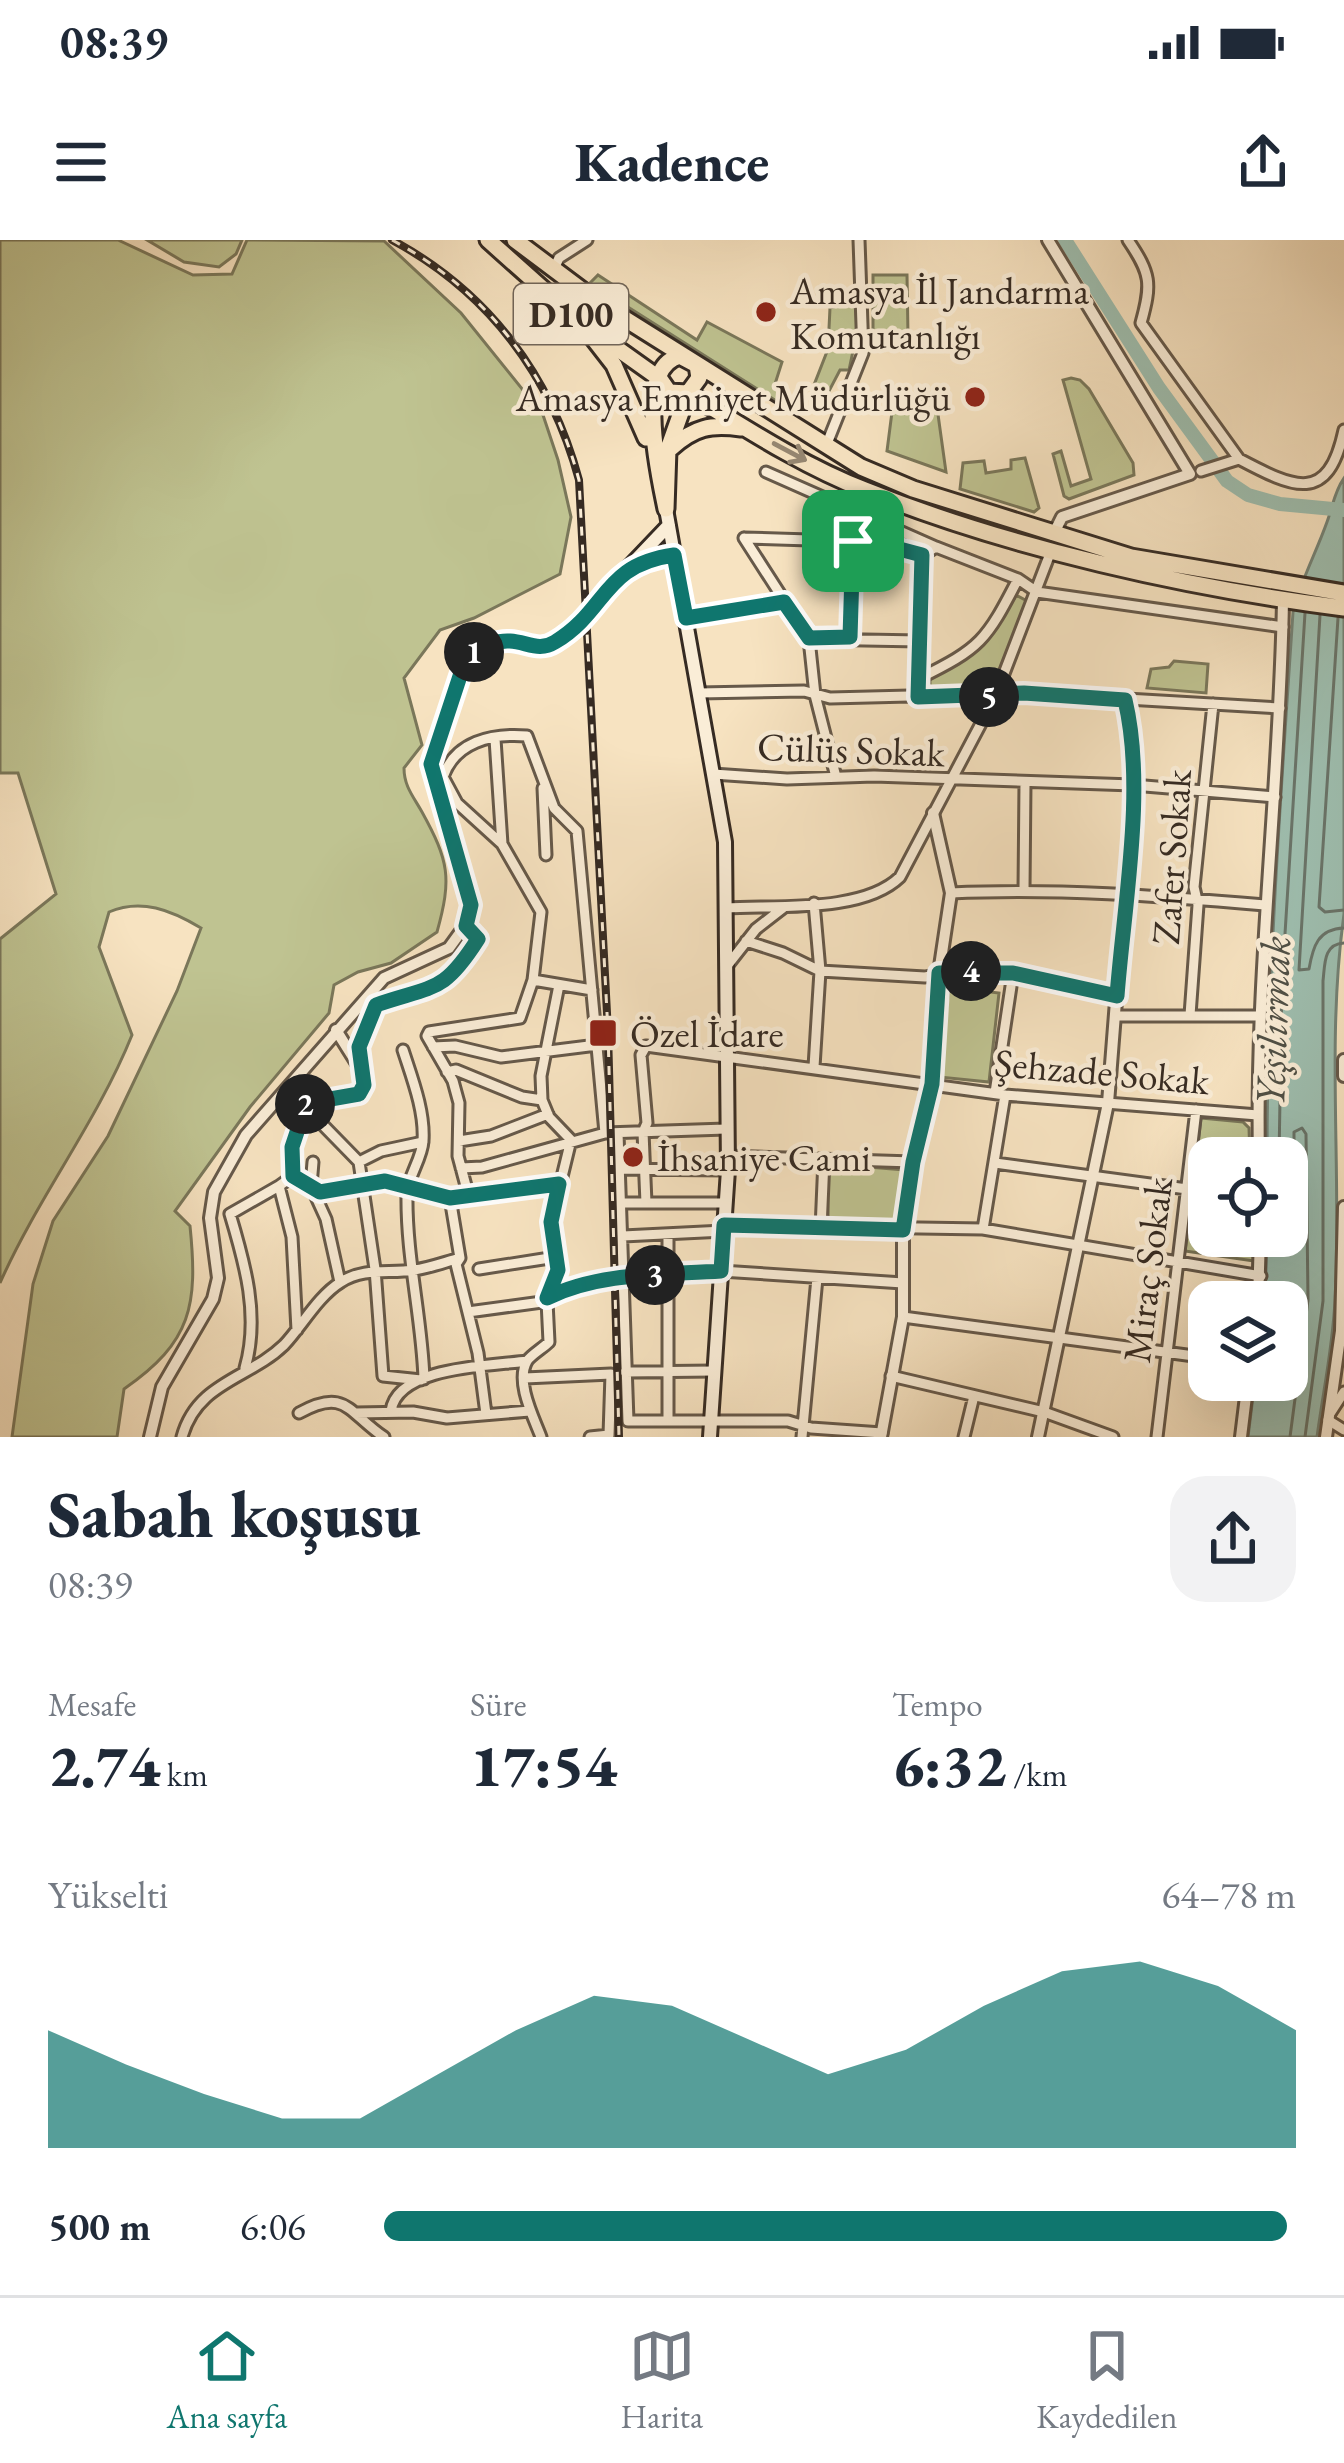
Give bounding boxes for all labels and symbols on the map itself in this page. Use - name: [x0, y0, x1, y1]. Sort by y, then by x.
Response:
- place label: Amasya İl Jandarma Komutanlığı: [789, 265, 1089, 361]
- road number: D100: [514, 284, 628, 344]
- marker: Amasya İl Jandarma Komutanlığı: [753, 299, 779, 325]
- place label: Amasya Emniyet Müdürlüğü: [515, 372, 951, 423]
- marker: Amasya Emniyet Müdürlüğü: [962, 384, 988, 410]
- one-way arrow: [771, 441, 807, 464]
- pin: [802, 490, 904, 592]
- pin: 1: [444, 622, 504, 682]
- pin: 5: [959, 667, 1019, 727]
- street label: Cülüs Sokak: [756, 721, 946, 778]
- street label: Zafer Sokak: [1140, 767, 1203, 946]
- water label: Yeşilırmak: [1242, 935, 1303, 1107]
- pin: 4: [941, 941, 1001, 1001]
- place label: Özel İdare: [630, 1008, 784, 1059]
- marker: Özel İdare: [587, 1017, 619, 1049]
- street label: Şehzade Sokak: [992, 1037, 1212, 1106]
- pin: 2: [275, 1074, 335, 1134]
- place label: İhsaniye Cami: [657, 1132, 871, 1183]
- marker: İhsaniye Cami: [620, 1144, 646, 1170]
- street label: Miraç Sokak: [1111, 1174, 1184, 1365]
- pin: 3: [625, 1245, 685, 1305]

